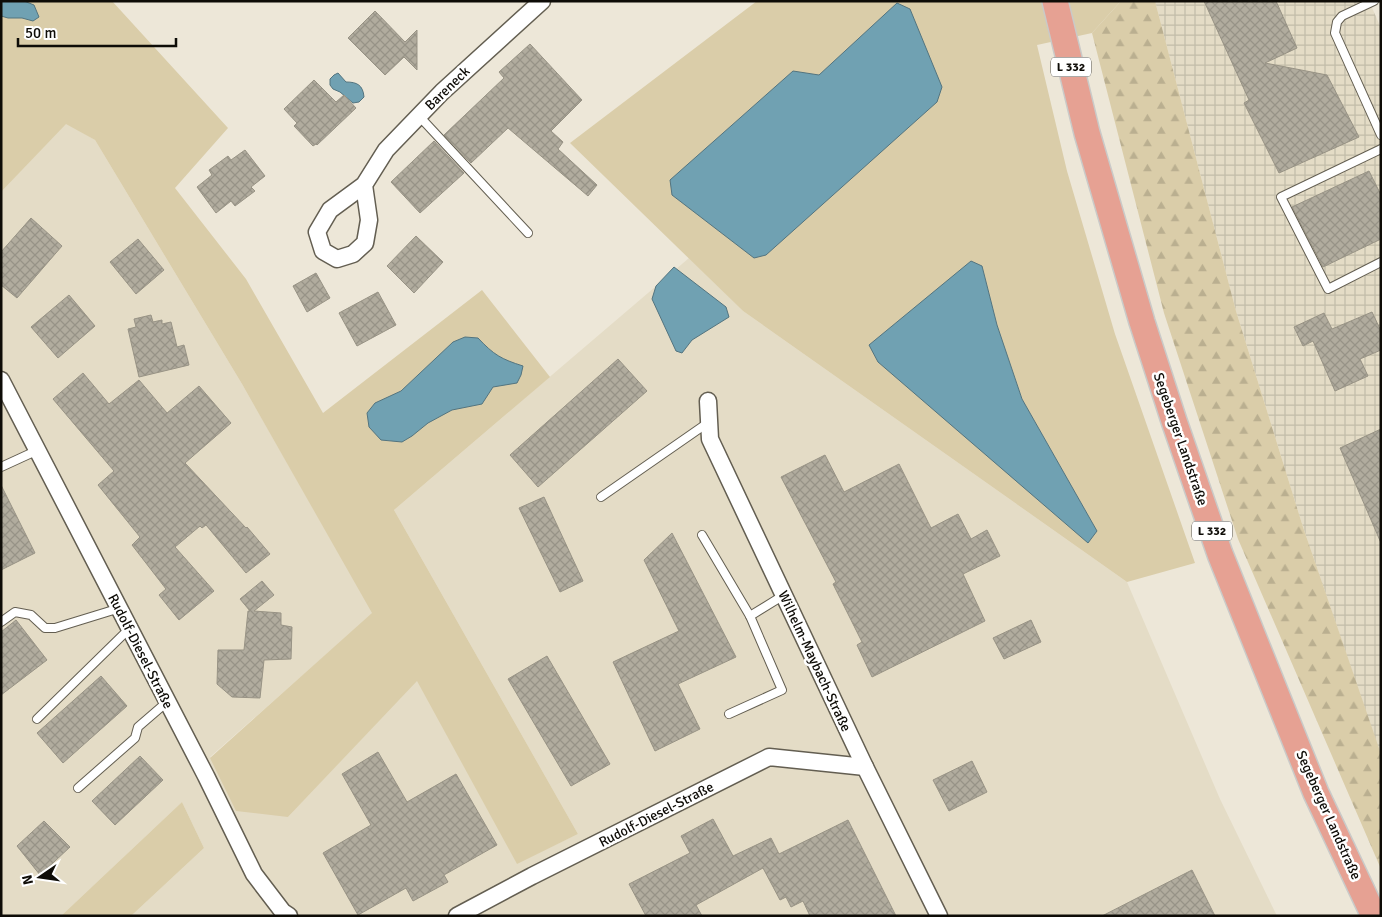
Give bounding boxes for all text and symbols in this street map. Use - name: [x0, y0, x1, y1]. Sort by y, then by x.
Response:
- scale bar: [18, 15, 175, 47]
- text: 50 m: [25, 24, 56, 42]
- road number: L 332: [1051, 58, 1091, 76]
- street label: Bareneck: [421, 63, 473, 114]
- street label: Segeberger Landstraße: [1150, 370, 1211, 508]
- road number: L 332: [1192, 522, 1232, 540]
- street label: Wilhelm-Maybach-Straße: [774, 588, 855, 734]
- street label: Rudolf-Diesel-Straße: [104, 591, 177, 711]
- street label: Segeberger Landstraße: [1292, 748, 1365, 882]
- street label: Rudolf-Diesel-Straße: [596, 778, 716, 851]
- north arrow: [15, 852, 65, 902]
- text: N: [18, 873, 37, 886]

